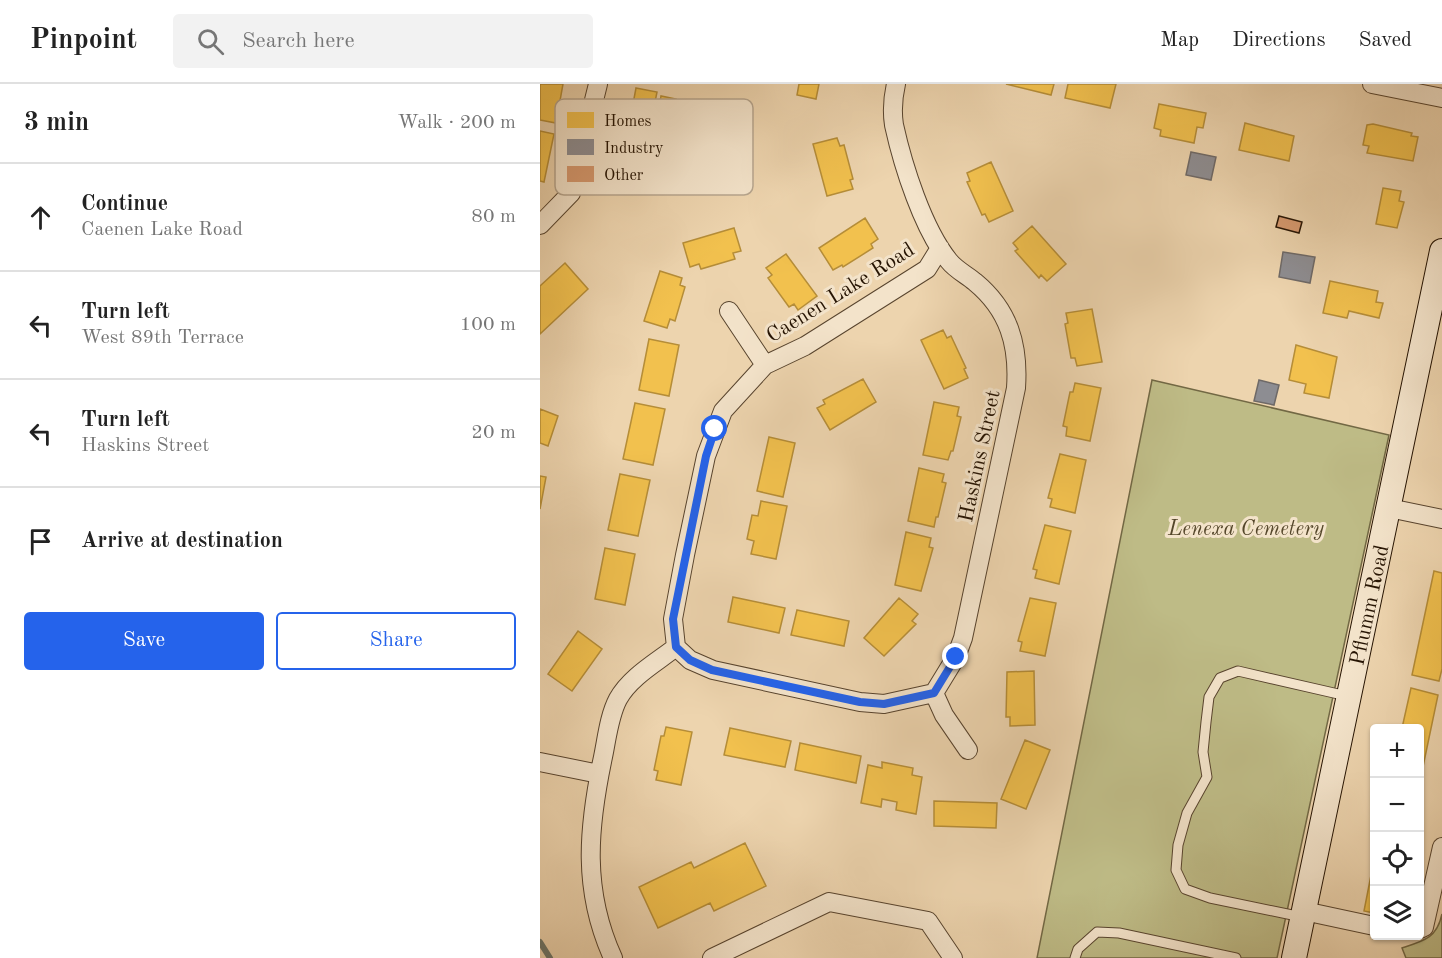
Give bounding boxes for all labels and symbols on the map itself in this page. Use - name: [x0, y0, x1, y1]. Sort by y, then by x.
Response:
- legend: [555, 99, 753, 195]
- text: Homes: [604, 114, 652, 130]
- text: Industry: [604, 141, 664, 157]
- text: Other: [604, 168, 644, 184]
- street label: Caenen Lake Road: [763, 239, 918, 347]
- street label: Haskins Street: [956, 388, 1005, 524]
- route start: [701, 415, 727, 441]
- park label: Lenexa Cemetery: [1167, 519, 1324, 540]
- street label: Pflumm Road: [1347, 543, 1393, 667]
- route end: [942, 643, 968, 669]

